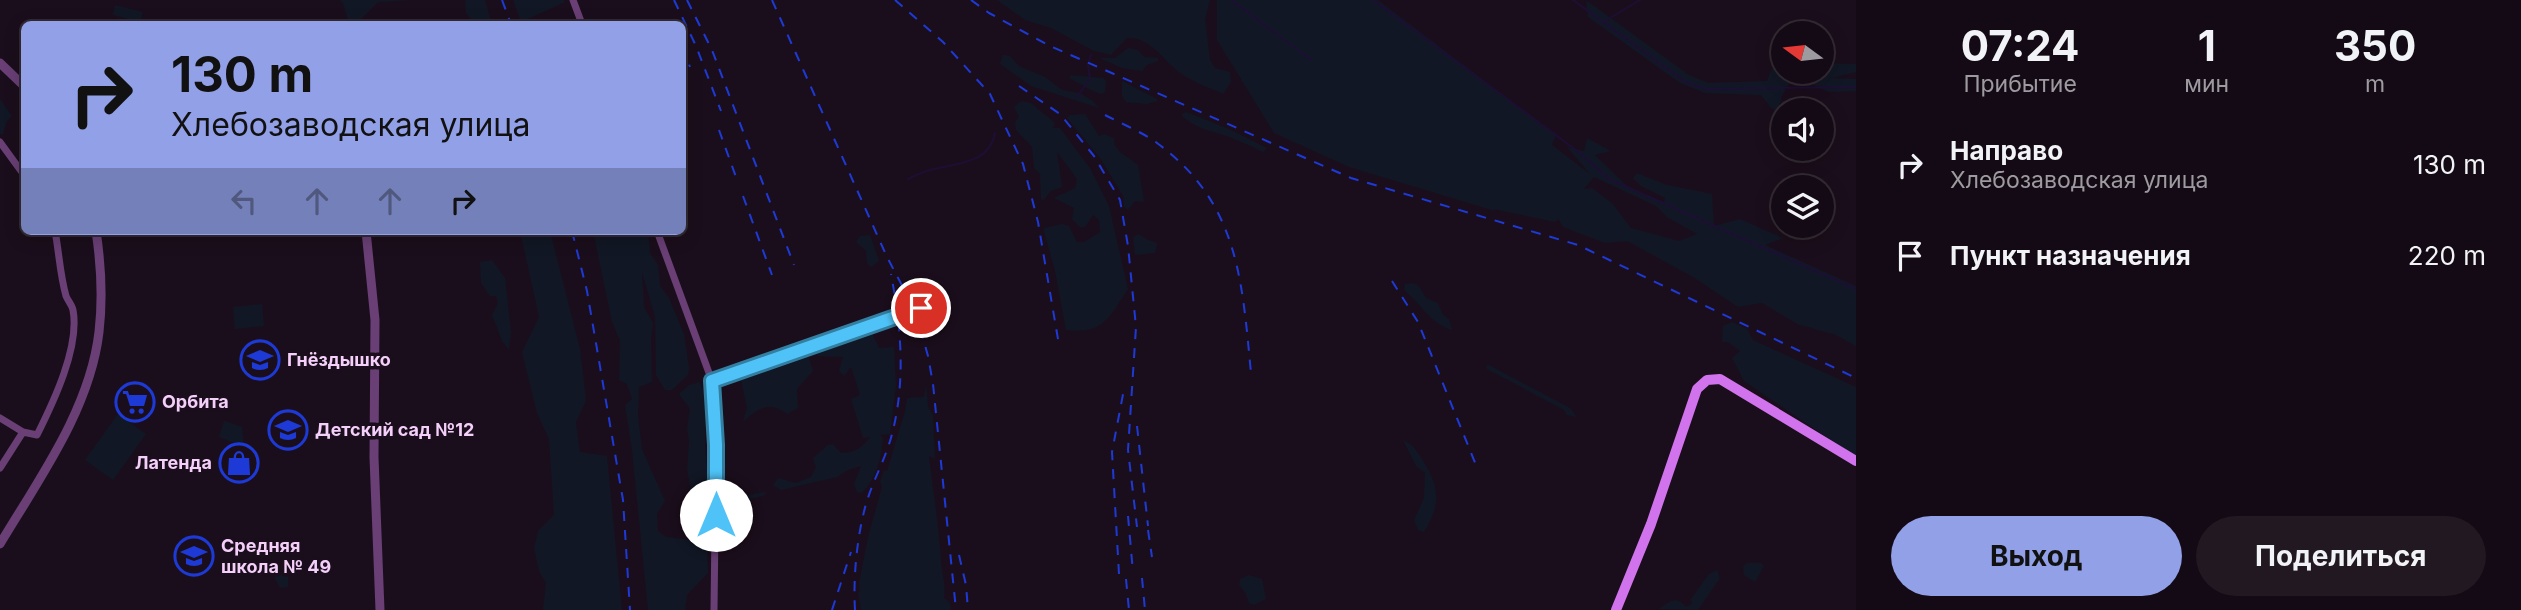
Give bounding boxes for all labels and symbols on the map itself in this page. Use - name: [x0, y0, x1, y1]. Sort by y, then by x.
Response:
- north arrow: [1771, 21, 1834, 84]
- pin: [891, 278, 951, 338]
- school or university icon: Гнёздышко: [239, 339, 281, 381]
- place label: Гнёздышко: [287, 349, 391, 370]
- supermarket icon: Орбита: [114, 381, 156, 423]
- place label: Орбита: [162, 391, 229, 412]
- school or university icon: Детский сад №12: [267, 409, 309, 451]
- place label: Детский сад №12: [315, 419, 474, 440]
- shop icon: Латенда: [218, 442, 260, 484]
- place label: Латенда: [135, 452, 212, 473]
- position arrow: [679, 478, 753, 552]
- school or university icon: Средняя школа № 49: [173, 535, 215, 577]
- place label: Средняя школа № 49: [221, 535, 331, 577]

